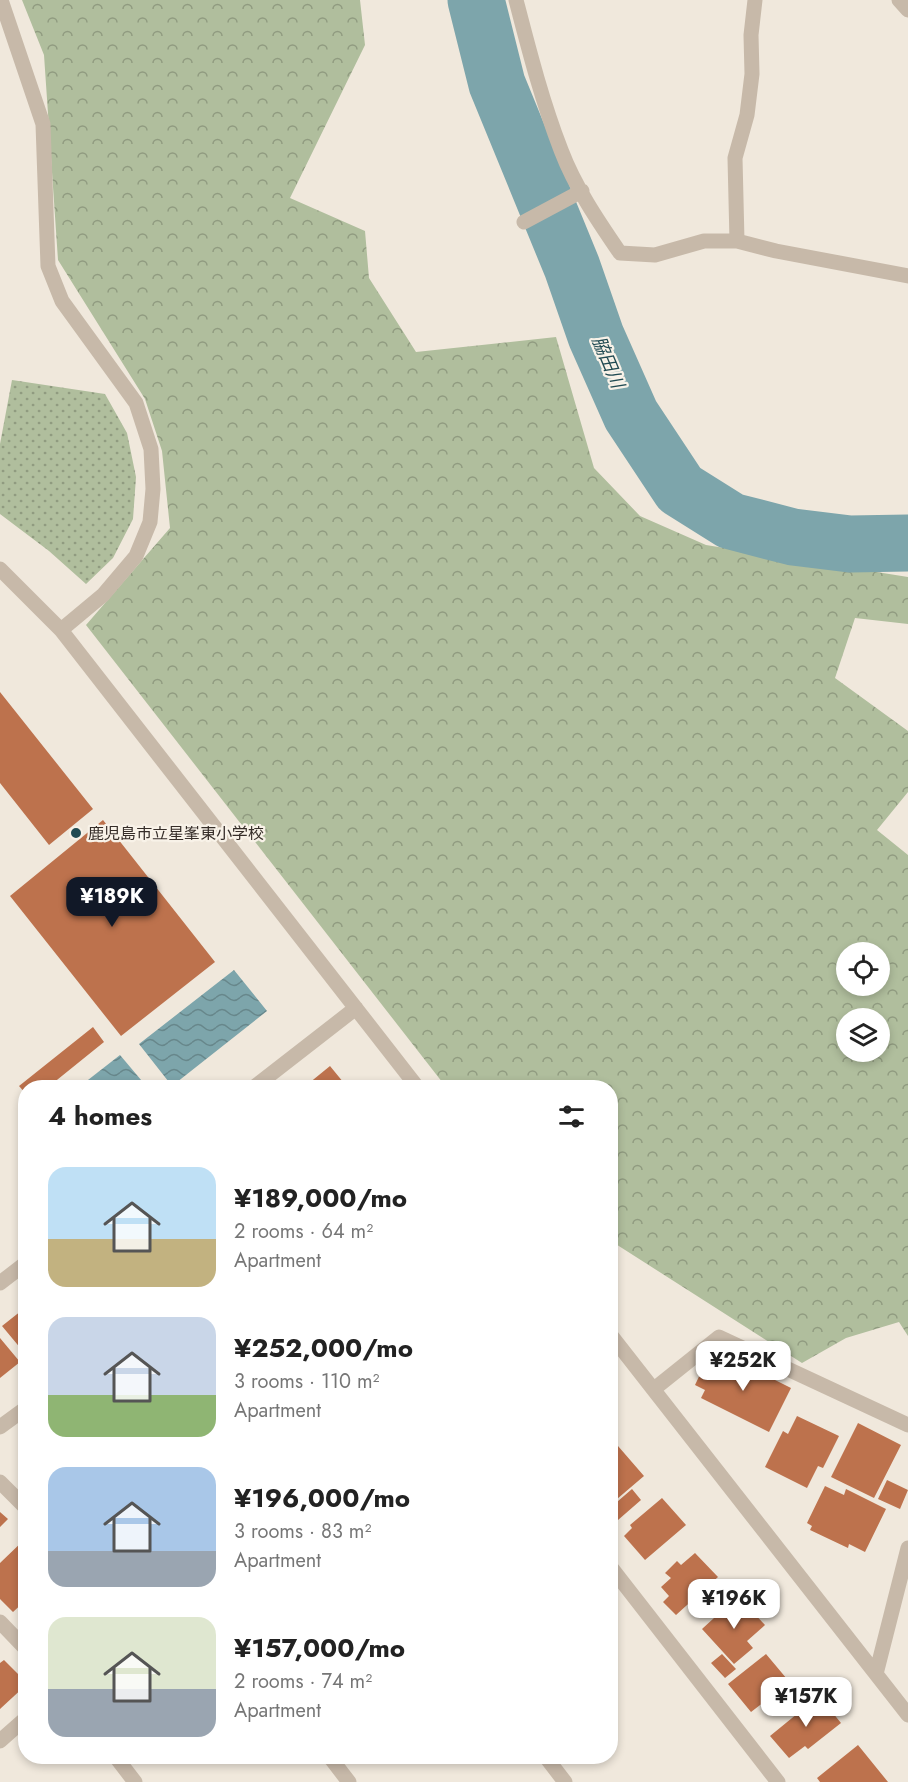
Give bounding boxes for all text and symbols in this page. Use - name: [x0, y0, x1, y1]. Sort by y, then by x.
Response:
- water label: 脇田川: [585, 332, 631, 394]
- place label: 鹿児島市立星峯東小学校: [88, 822, 264, 845]
- marker: 鹿児島市立星峯東小学校: [69, 826, 83, 840]
- pin: ¥189K: [70, 877, 154, 928]
- text: ¥189K: [80, 882, 144, 911]
- map controls: [836, 942, 890, 1062]
- button: locate: [836, 942, 890, 996]
- button: layers: [836, 1008, 890, 1062]
- text: 4 homes: [48, 1097, 152, 1135]
- icon: filters: [555, 1100, 588, 1133]
- text: ¥189,000/mo: [234, 1179, 407, 1217]
- icon: home: [96, 1191, 168, 1263]
- text: 2 rooms · 64 m²: [234, 1217, 373, 1246]
- text: Apartment: [234, 1246, 321, 1275]
- text: ¥252,000/mo: [234, 1329, 413, 1367]
- icon: home: [96, 1341, 168, 1413]
- pin: ¥252K: [701, 1341, 785, 1392]
- text: ¥252K: [710, 1346, 776, 1375]
- text: 3 rooms · 110 m²: [234, 1367, 380, 1396]
- text: Apartment: [234, 1396, 321, 1425]
- text: ¥196,000/mo: [234, 1479, 410, 1517]
- icon: home: [96, 1491, 168, 1563]
- text: 3 rooms · 83 m²: [234, 1517, 371, 1546]
- text: Apartment: [234, 1546, 321, 1575]
- pin: ¥196K: [692, 1579, 776, 1630]
- text: ¥196K: [702, 1584, 766, 1613]
- text: ¥157,000/mo: [234, 1629, 405, 1667]
- icon: home: [96, 1641, 168, 1713]
- text: 2 rooms · 74 m²: [234, 1667, 372, 1696]
- pin: ¥157K: [764, 1677, 848, 1728]
- text: ¥157K: [775, 1682, 837, 1711]
- text: Apartment: [234, 1696, 321, 1725]

